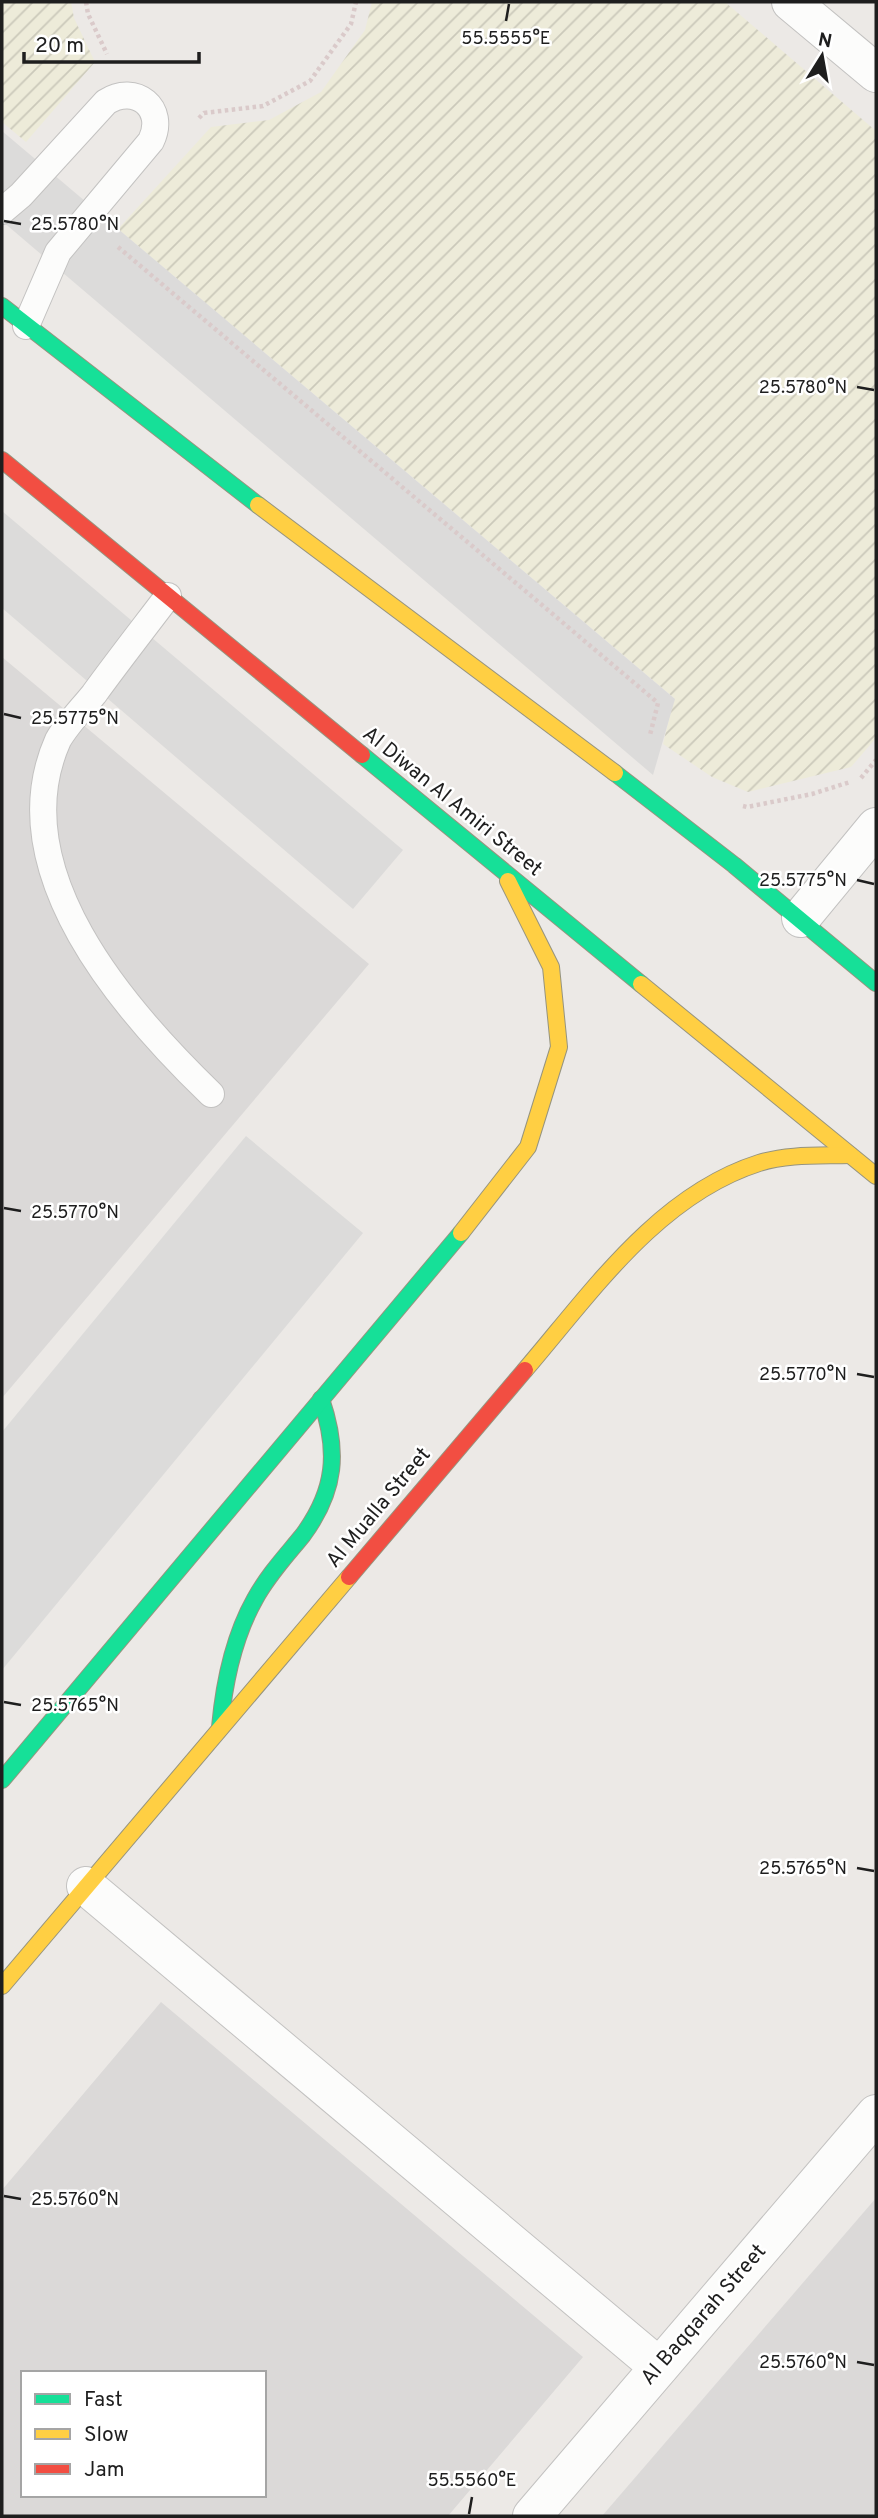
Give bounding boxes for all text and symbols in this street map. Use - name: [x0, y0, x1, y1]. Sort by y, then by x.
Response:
- scale bar: [24, 21, 200, 65]
- north arrow: [787, 21, 857, 91]
- text: 55.5555°E: [461, 28, 551, 51]
- text: N: [816, 28, 834, 54]
- text: 20 m: [35, 33, 84, 60]
- text: 25.5780°N: [31, 214, 119, 237]
- text: 25.5780°N: [759, 377, 847, 400]
- text: 25.5775°N: [31, 708, 119, 731]
- street label: Al Diwan Al Amiri Street: [357, 721, 547, 883]
- text: 25.5775°N: [759, 870, 847, 893]
- text: 25.5770°N: [31, 1202, 119, 1225]
- text: 25.5770°N: [759, 1364, 847, 1387]
- street label: Al Mualla Street: [321, 1442, 437, 1574]
- text: 25.5765°N: [31, 1695, 119, 1718]
- text: 25.5765°N: [759, 1858, 847, 1881]
- text: 25.5760°N: [31, 2189, 119, 2212]
- street label: Al Baqqarah Street: [635, 2239, 773, 2391]
- text: 25.5760°N: [759, 2352, 847, 2375]
- legend: [21, 2371, 266, 2497]
- text: Fast: [84, 2387, 123, 2414]
- text: Slow: [84, 2422, 129, 2449]
- text: Jam: [84, 2457, 125, 2484]
- text: 55.5560°E: [427, 2470, 517, 2493]

